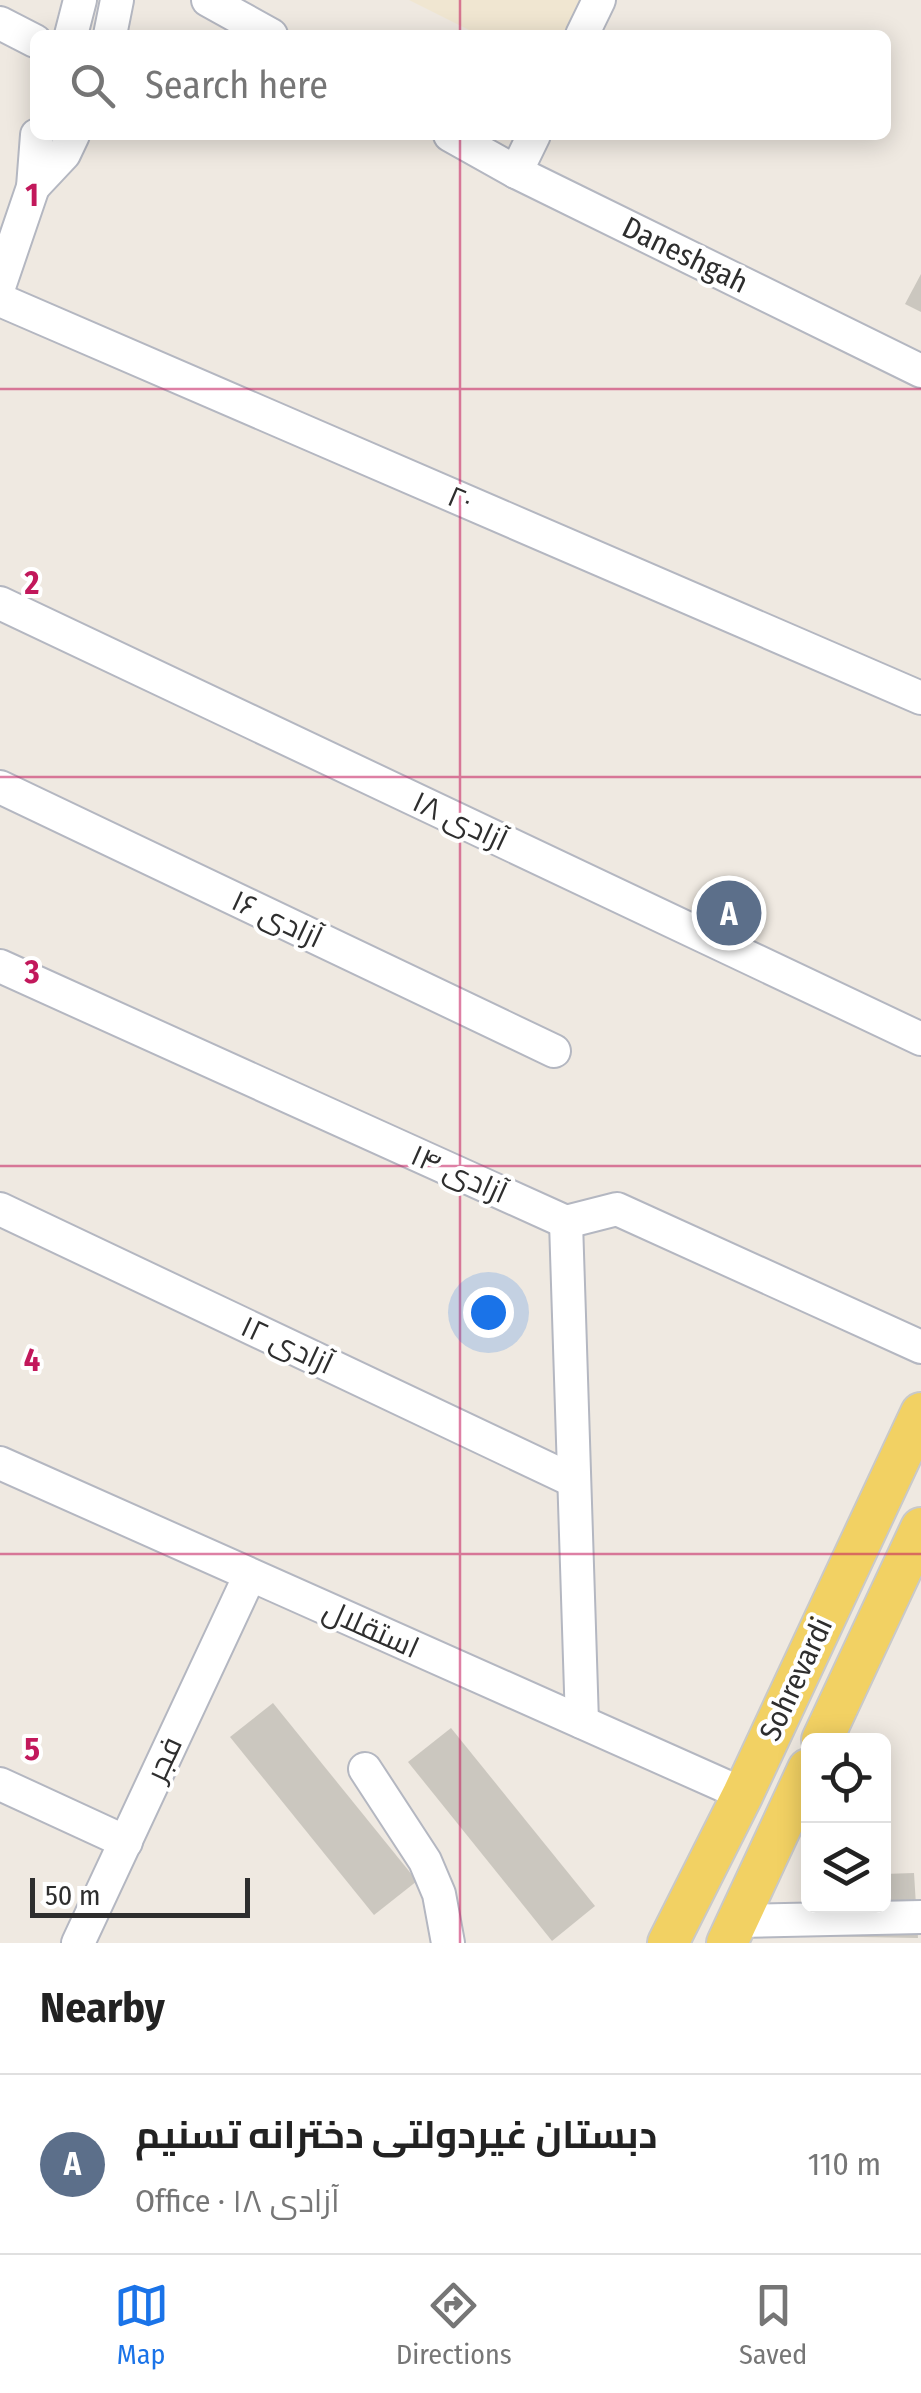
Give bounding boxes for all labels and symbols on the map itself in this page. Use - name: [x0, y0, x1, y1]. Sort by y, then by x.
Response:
- text: 1: [25, 176, 39, 214]
- street label: Daneshgah: [616, 209, 754, 301]
- street label: ۲۰: [442, 478, 478, 520]
- text: 2: [24, 564, 40, 602]
- street label: آزادی ۱۸: [407, 783, 513, 859]
- pin: A: [696, 876, 762, 950]
- street label: آزادی ۱۶: [226, 882, 328, 956]
- text: 3: [23, 953, 40, 991]
- street label: آزادی ۱۴: [405, 1137, 513, 1211]
- your location: [463, 1287, 514, 1338]
- street label: آزادی ۱۲: [235, 1308, 339, 1382]
- text: 4: [24, 1341, 40, 1379]
- street label: استقلال: [318, 1592, 424, 1666]
- street label: Sohrevardi: [752, 1612, 840, 1746]
- text: 5: [24, 1730, 40, 1768]
- street label: فجر: [137, 1731, 190, 1789]
- scale bar: [30, 1873, 250, 1918]

